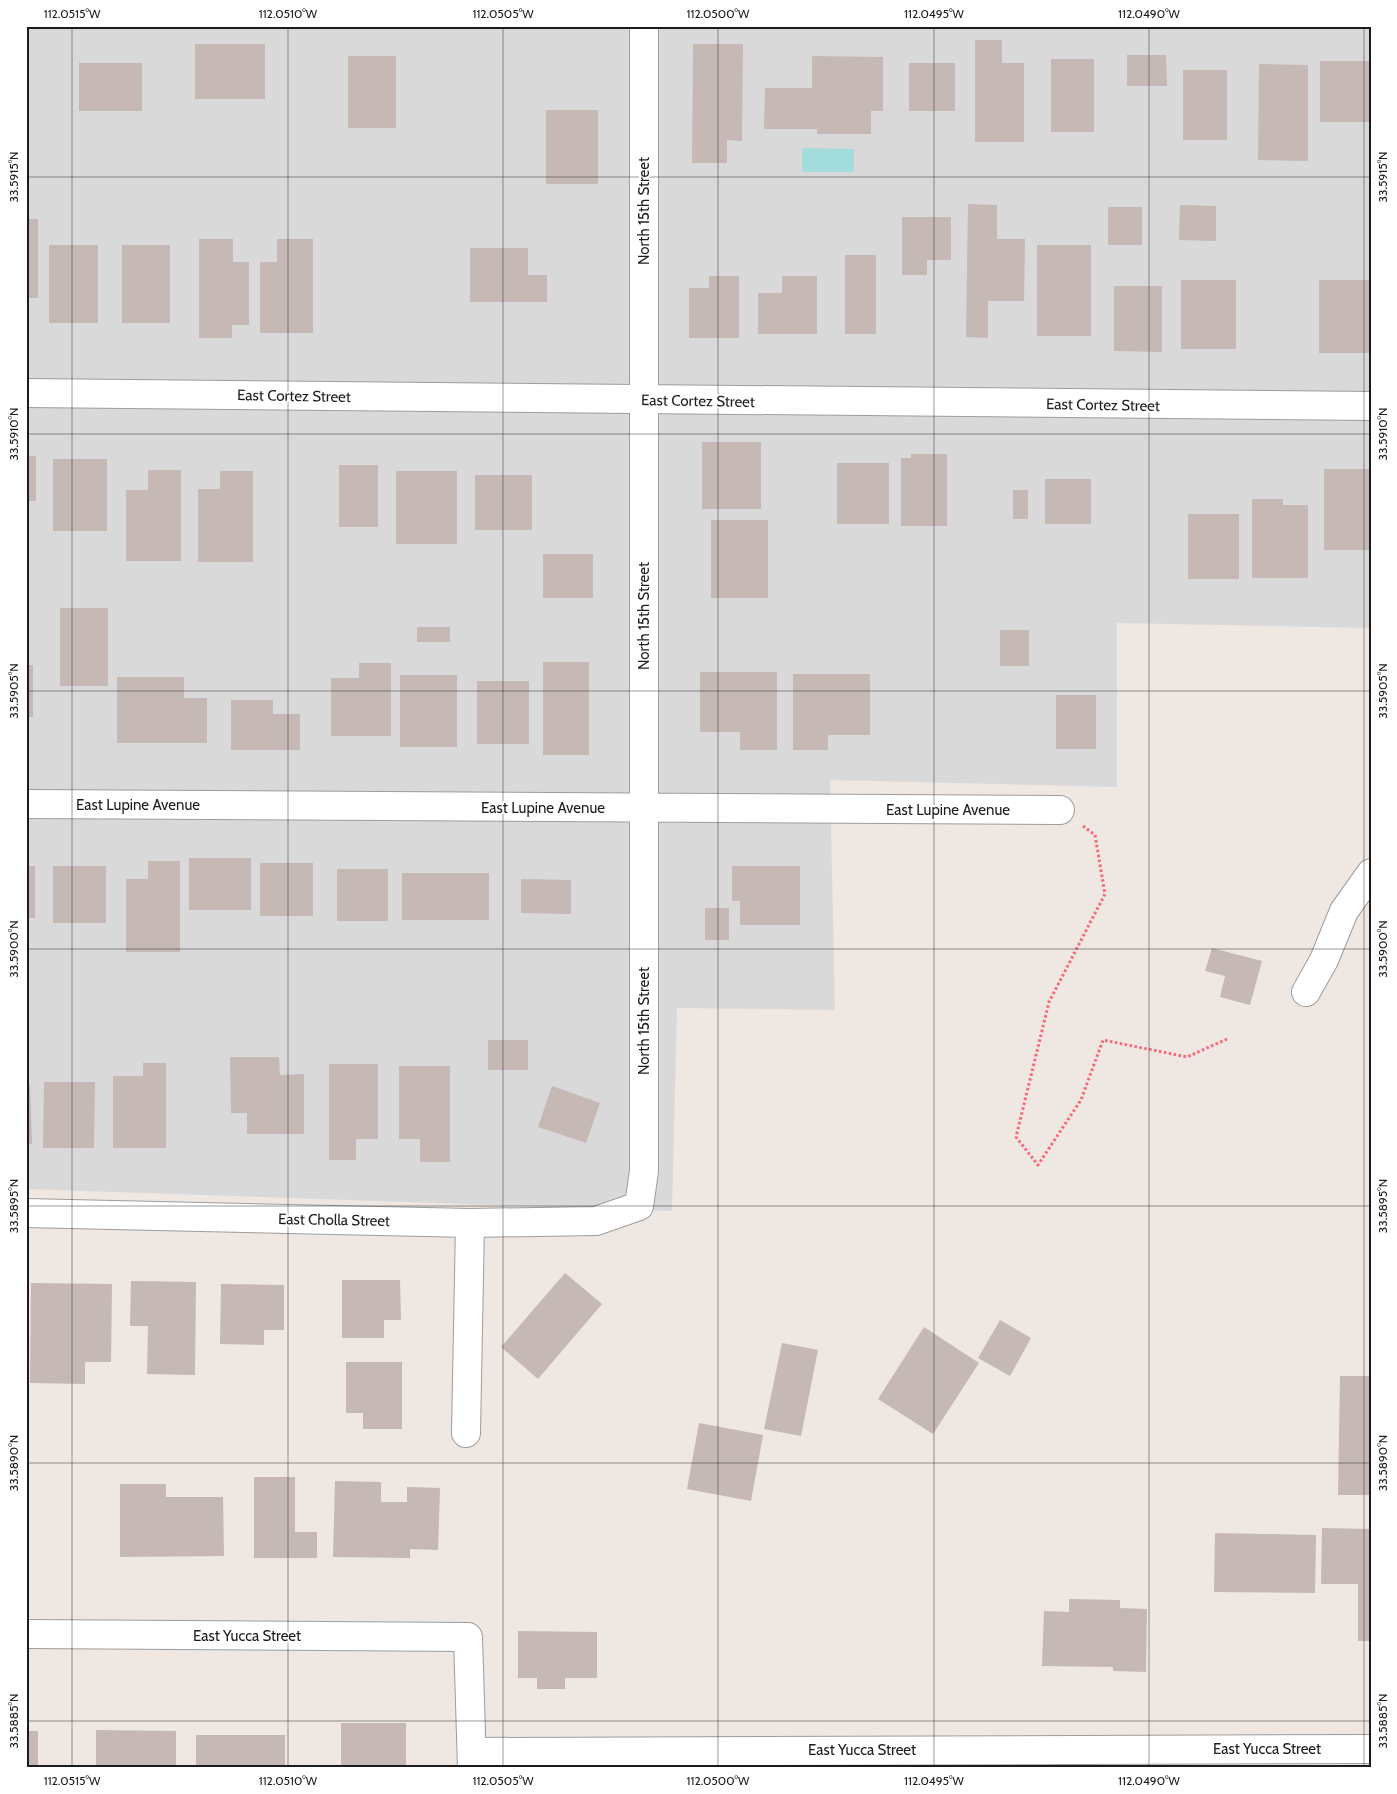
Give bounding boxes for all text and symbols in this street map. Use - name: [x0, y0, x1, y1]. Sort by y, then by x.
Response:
- text: 112.0515°W: [44, 6, 101, 21]
- text: 112.0510°W: [259, 6, 318, 21]
- text: 112.0505°W: [473, 6, 534, 21]
- text: 112.0500°W: [687, 6, 750, 21]
- text: 112.0495°W: [904, 6, 965, 21]
- text: 112.0490°W: [1118, 6, 1181, 21]
- text: 33.5915°N: [6, 151, 21, 203]
- text: 33.5915°N: [1375, 151, 1390, 203]
- street label: North 15th Street: [635, 157, 653, 265]
- street label: East Cortez Street: [237, 386, 351, 406]
- street label: East Cortez Street: [641, 391, 755, 411]
- street label: East Cortez Street: [1046, 395, 1160, 415]
- text: 33.5910°N: [6, 407, 21, 461]
- text: 33.5910°N: [1375, 407, 1390, 461]
- street label: North 15th Street: [635, 562, 653, 670]
- text: 33.5905°N: [6, 663, 21, 719]
- text: 33.5905°N: [1375, 663, 1390, 719]
- street label: East Lupine Avenue: [76, 796, 200, 814]
- street label: East Lupine Avenue: [481, 799, 605, 817]
- street label: East Lupine Avenue: [886, 801, 1010, 819]
- text: 33.5900°N: [6, 920, 21, 978]
- text: 33.5900°N: [1375, 920, 1390, 978]
- street label: North 15th Street: [635, 967, 653, 1075]
- text: 33.5895°N: [6, 1179, 21, 1233]
- text: 33.5895°N: [1375, 1179, 1390, 1233]
- street label: East Cholla Street: [278, 1210, 390, 1230]
- text: 33.5890°N: [6, 1435, 21, 1491]
- text: 33.5890°N: [1375, 1435, 1390, 1491]
- street label: East Yucca Street: [193, 1627, 301, 1645]
- text: 33.5885°N: [6, 1694, 21, 1748]
- text: 33.5885°N: [1375, 1694, 1390, 1748]
- street label: East Yucca Street: [1213, 1740, 1321, 1758]
- street label: East Yucca Street: [808, 1741, 916, 1759]
- text: 112.0515°W: [44, 1773, 101, 1788]
- text: 112.0510°W: [259, 1773, 318, 1788]
- text: 112.0505°W: [473, 1773, 534, 1788]
- text: 112.0500°W: [687, 1773, 750, 1788]
- text: 112.0495°W: [904, 1773, 965, 1788]
- text: 112.0490°W: [1118, 1773, 1181, 1788]

